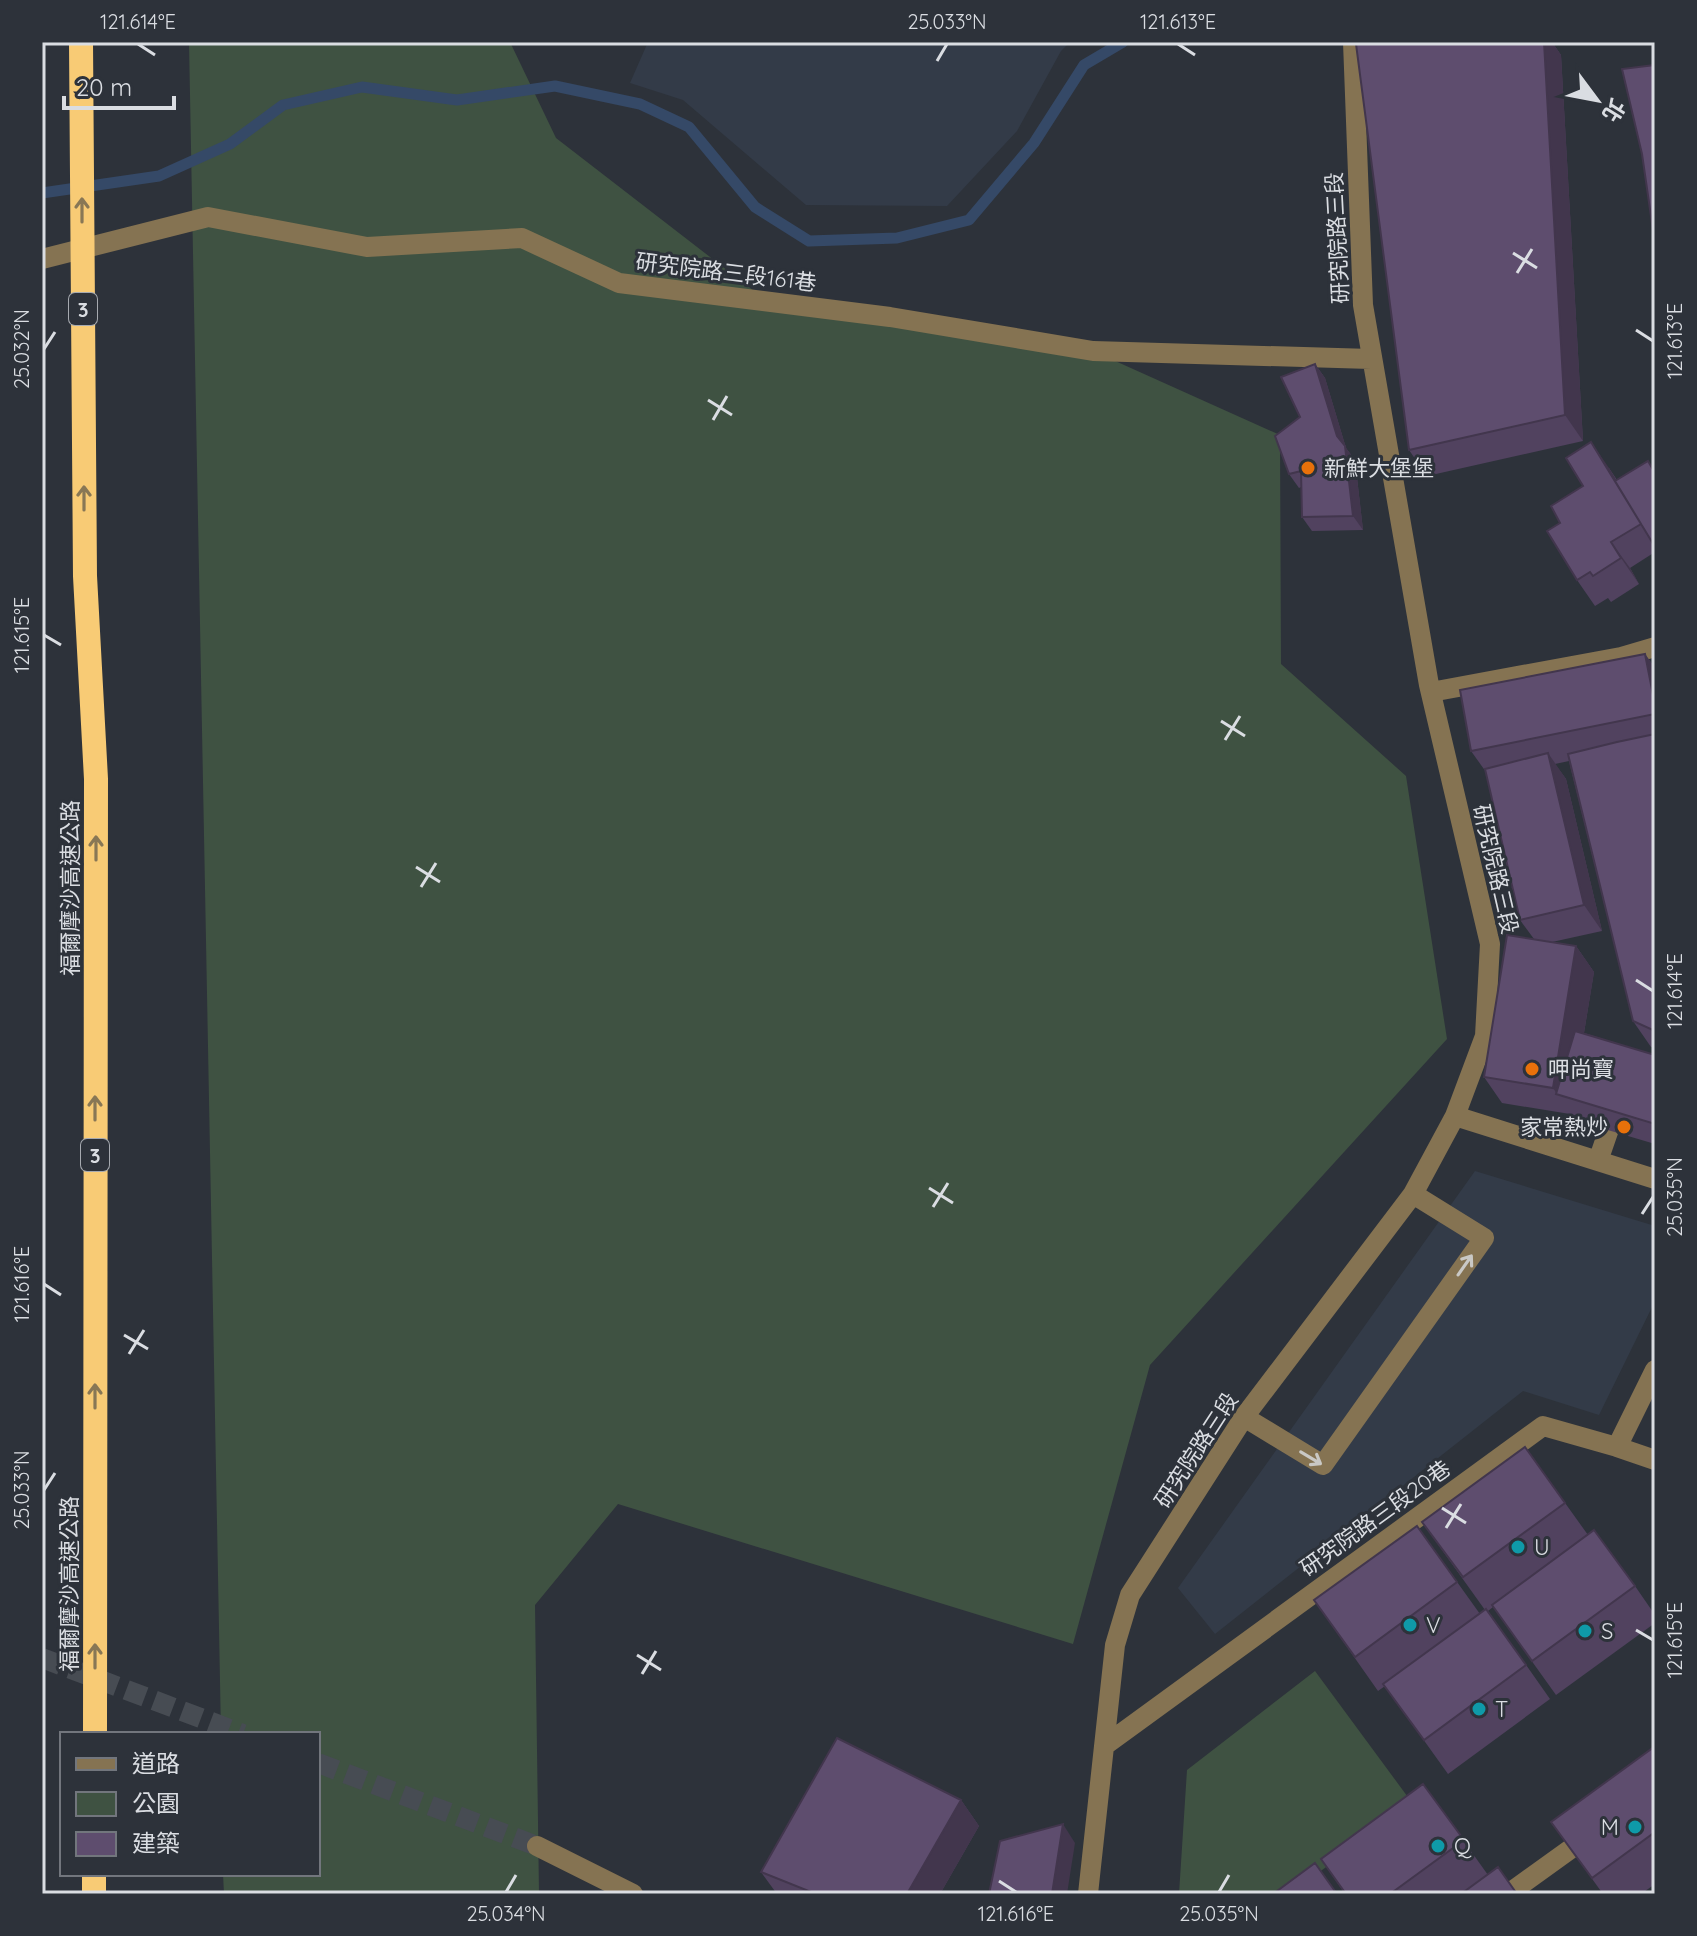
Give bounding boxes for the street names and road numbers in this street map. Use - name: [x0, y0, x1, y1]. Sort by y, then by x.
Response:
- street label: 研究院路三段: [1320, 171, 1354, 305]
- street label: 研究院路三段161巷: [634, 247, 818, 297]
- road number: 3: [69, 293, 97, 325]
- street label: 福爾摩沙高速公路: [56, 800, 84, 976]
- street label: 研究院路三段: [1468, 802, 1524, 936]
- road number: 3: [81, 1139, 109, 1171]
- street label: 研究院路三段: [1148, 1387, 1244, 1513]
- street label: 研究院路三段20巷: [1294, 1454, 1456, 1582]
- street label: 福爾摩沙高速公路: [55, 1496, 83, 1672]

